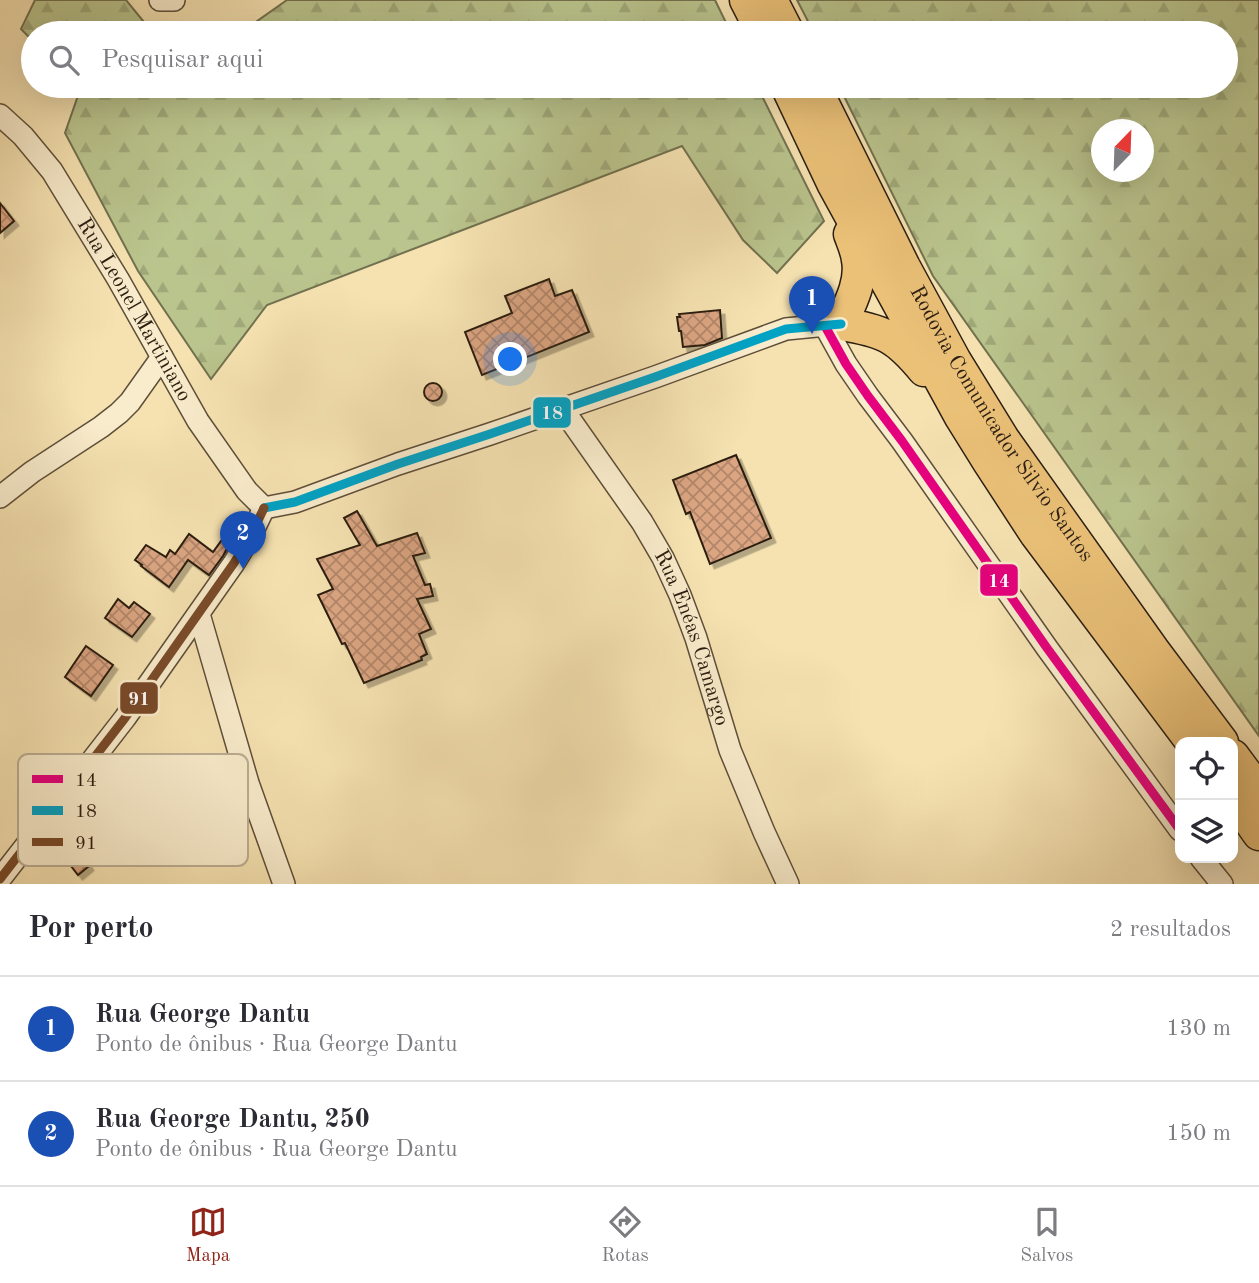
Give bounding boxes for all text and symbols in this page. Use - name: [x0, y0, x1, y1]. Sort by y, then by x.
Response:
- search box: [21, 21, 1238, 98]
- icon: search: [45, 41, 83, 79]
- text: Pesquisar aqui: [101, 47, 263, 73]
- north arrow: [1091, 119, 1154, 182]
- street label: Rua Leonel Martiniano: [73, 214, 195, 405]
- pin: 1: [789, 276, 835, 334]
- street label: Rodovia Comunicador Silvio Santos: [906, 282, 1097, 566]
- your location: [493, 342, 527, 376]
- line badge: 18: [532, 396, 572, 429]
- text: 18: [541, 405, 563, 424]
- pin: 2: [220, 511, 266, 569]
- street label: Rua Enéas Camargo: [650, 546, 733, 728]
- line badge: 14: [979, 563, 1019, 597]
- text: 14: [988, 573, 1010, 592]
- line badge: 91: [119, 681, 159, 715]
- text: 91: [128, 691, 150, 710]
- map controls: [1175, 737, 1238, 863]
- button: locate: [1175, 737, 1238, 800]
- legend: [18, 754, 248, 866]
- text: 14: [75, 772, 97, 791]
- button: layers: [1175, 800, 1238, 863]
- text: 18: [75, 803, 97, 822]
- text: 91: [75, 835, 97, 854]
- text: Por perto: [28, 914, 154, 944]
- text: 2 resultados: [1110, 918, 1231, 941]
- text: Rua George Dantu: [95, 1002, 310, 1028]
- text: 1: [44, 1017, 58, 1040]
- text: 130 m: [1166, 1017, 1231, 1040]
- text: Ponto de ônibus · Rua George Dantu: [95, 1033, 458, 1056]
- text: Rua George Dantu, 250: [95, 1107, 370, 1133]
- text: 2: [44, 1122, 58, 1145]
- text: 150 m: [1166, 1122, 1231, 1145]
- text: Ponto de ônibus · Rua George Dantu: [95, 1138, 458, 1161]
- tab: Mapa: [186, 1203, 230, 1268]
- tab: Rotas: [602, 1203, 649, 1268]
- tab: Salvos: [1020, 1203, 1073, 1268]

